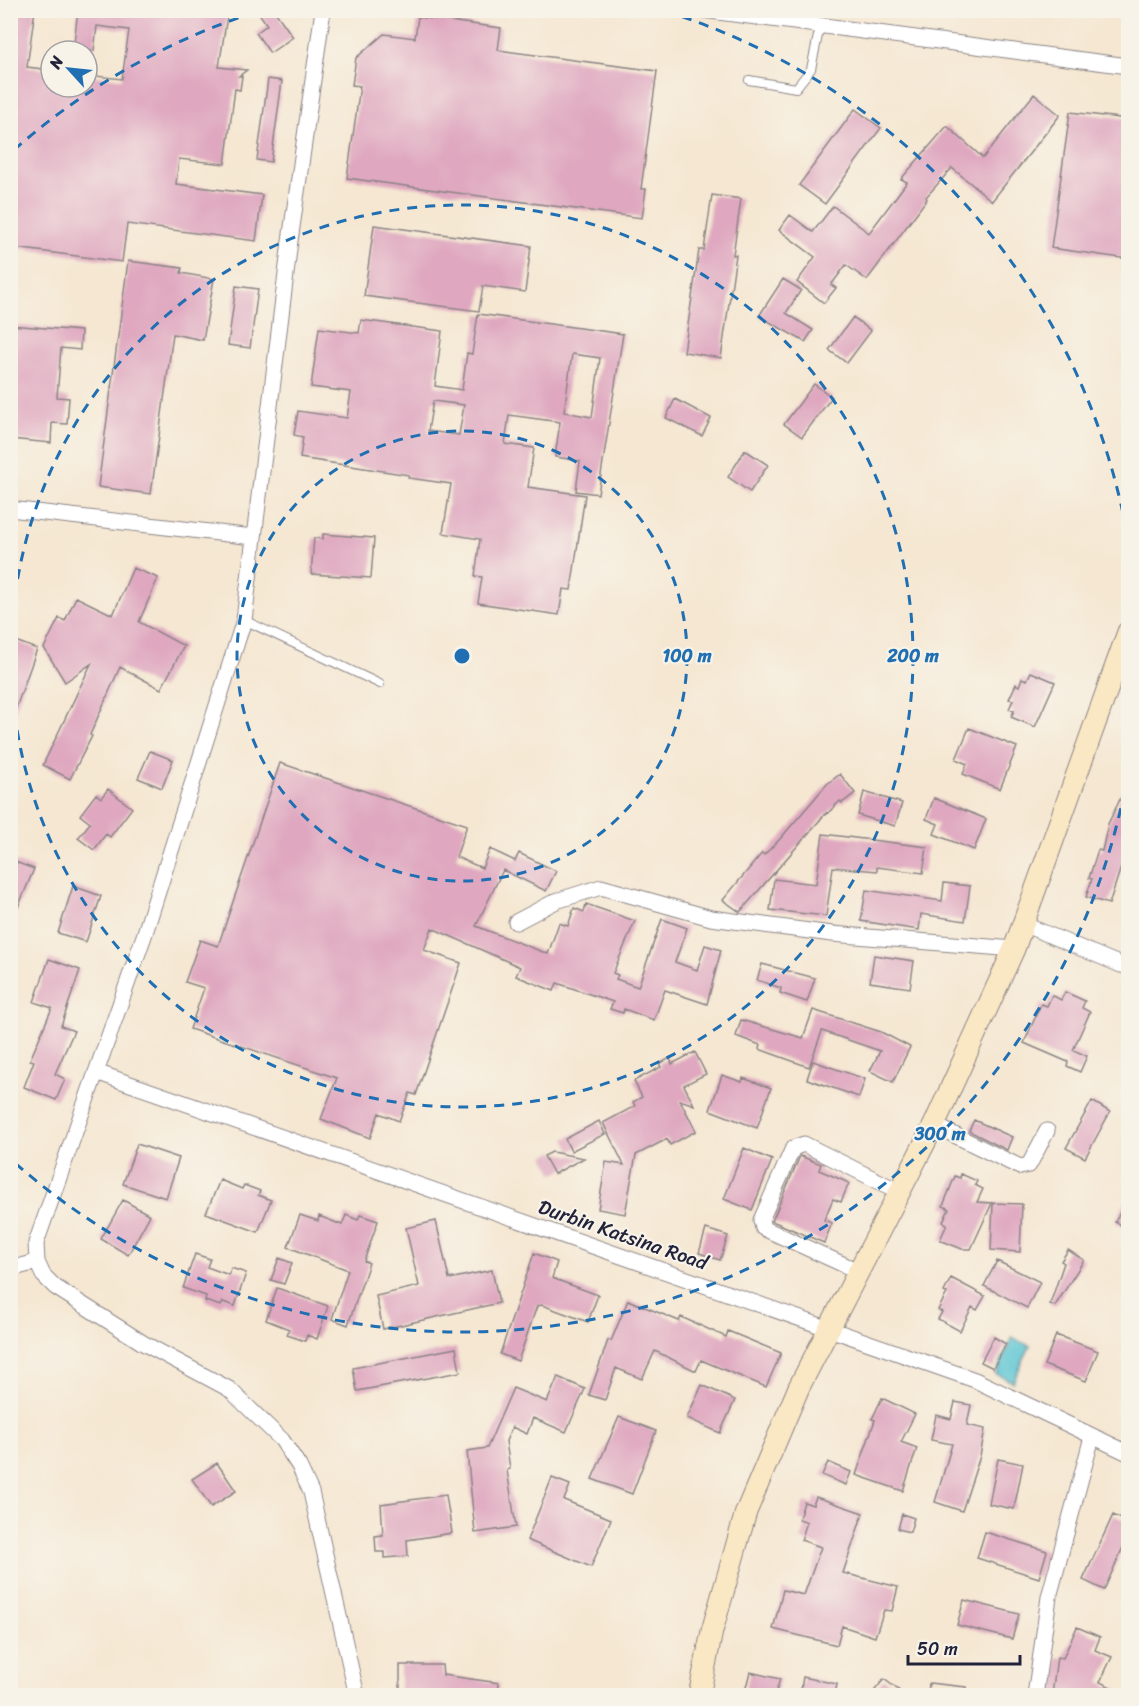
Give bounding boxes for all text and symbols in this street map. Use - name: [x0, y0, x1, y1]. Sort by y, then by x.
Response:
- north arrow: [39, 39, 99, 99]
- text: N: [40, 50, 72, 75]
- text: 100 m: [663, 640, 712, 672]
- text: 200 m: [886, 640, 939, 672]
- centre of rings: [452, 646, 472, 666]
- text: 300 m: [913, 1118, 966, 1150]
- street label: Durbin Katsina Road: [533, 1190, 714, 1281]
- scale bar: [908, 1628, 1020, 1666]
- text: 50 m: [917, 1633, 958, 1665]

